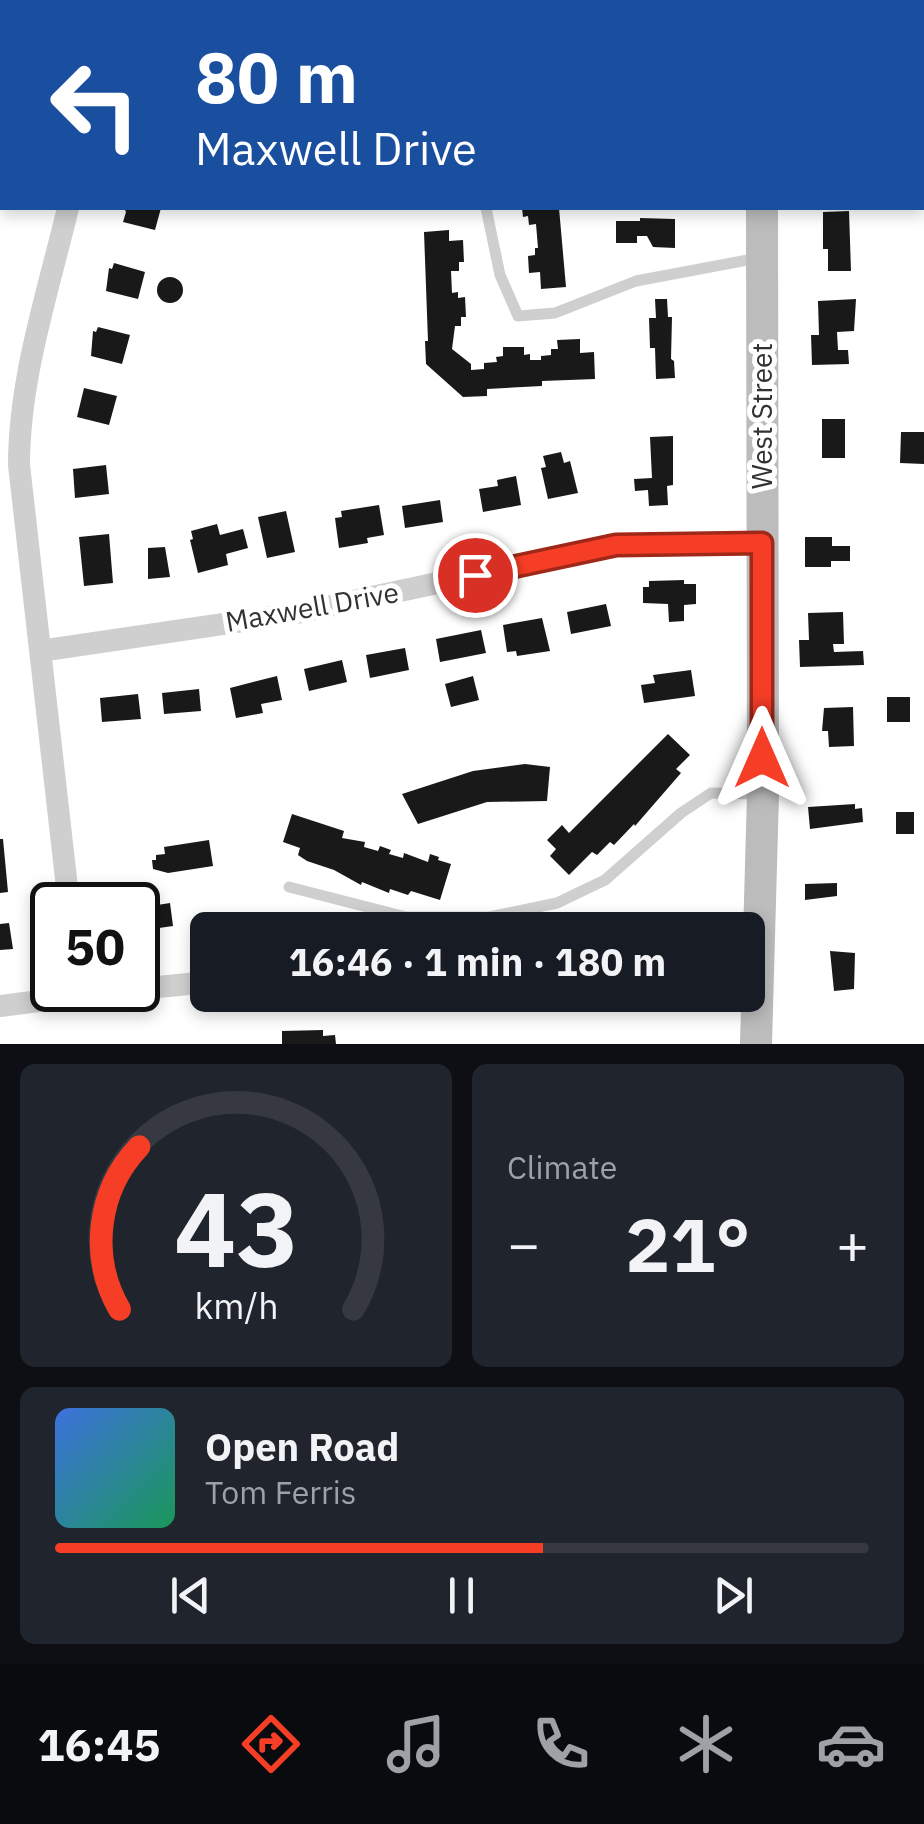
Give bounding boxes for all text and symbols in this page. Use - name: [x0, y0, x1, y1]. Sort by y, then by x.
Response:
- text: 80 m: [195, 31, 358, 122]
- icon: left: [30, 40, 160, 170]
- text: Maxwell Drive: [195, 119, 477, 177]
- street label: West Street: [743, 343, 780, 489]
- pin: [433, 533, 518, 618]
- icon: arrive: [448, 548, 503, 603]
- street label: Maxwell Drive: [222, 573, 401, 640]
- position arrow: [710, 706, 814, 810]
- speed limit sign: 50: [30, 882, 160, 1012]
- text: 16:46 · 1 min · 180 m: [289, 937, 666, 986]
- text: Climate: [507, 1146, 617, 1188]
- text: 43: [174, 1160, 298, 1296]
- text: 21°: [625, 1195, 751, 1293]
- text: −: [507, 1208, 540, 1279]
- text: +: [836, 1208, 869, 1279]
- text: km/h: [194, 1282, 278, 1329]
- text: Open Road: [205, 1422, 399, 1471]
- text: Tom Ferris: [205, 1471, 356, 1513]
- icon: previous: [163, 1568, 218, 1623]
- icon: pause: [434, 1568, 489, 1623]
- icon: next: [706, 1568, 761, 1623]
- icon: directions: [236, 1709, 306, 1779]
- icon: music: [381, 1709, 451, 1779]
- icon: phone: [526, 1709, 596, 1779]
- icon: climate: [671, 1709, 741, 1779]
- icon: car: [816, 1709, 886, 1779]
- text: 16:45: [38, 1715, 160, 1773]

